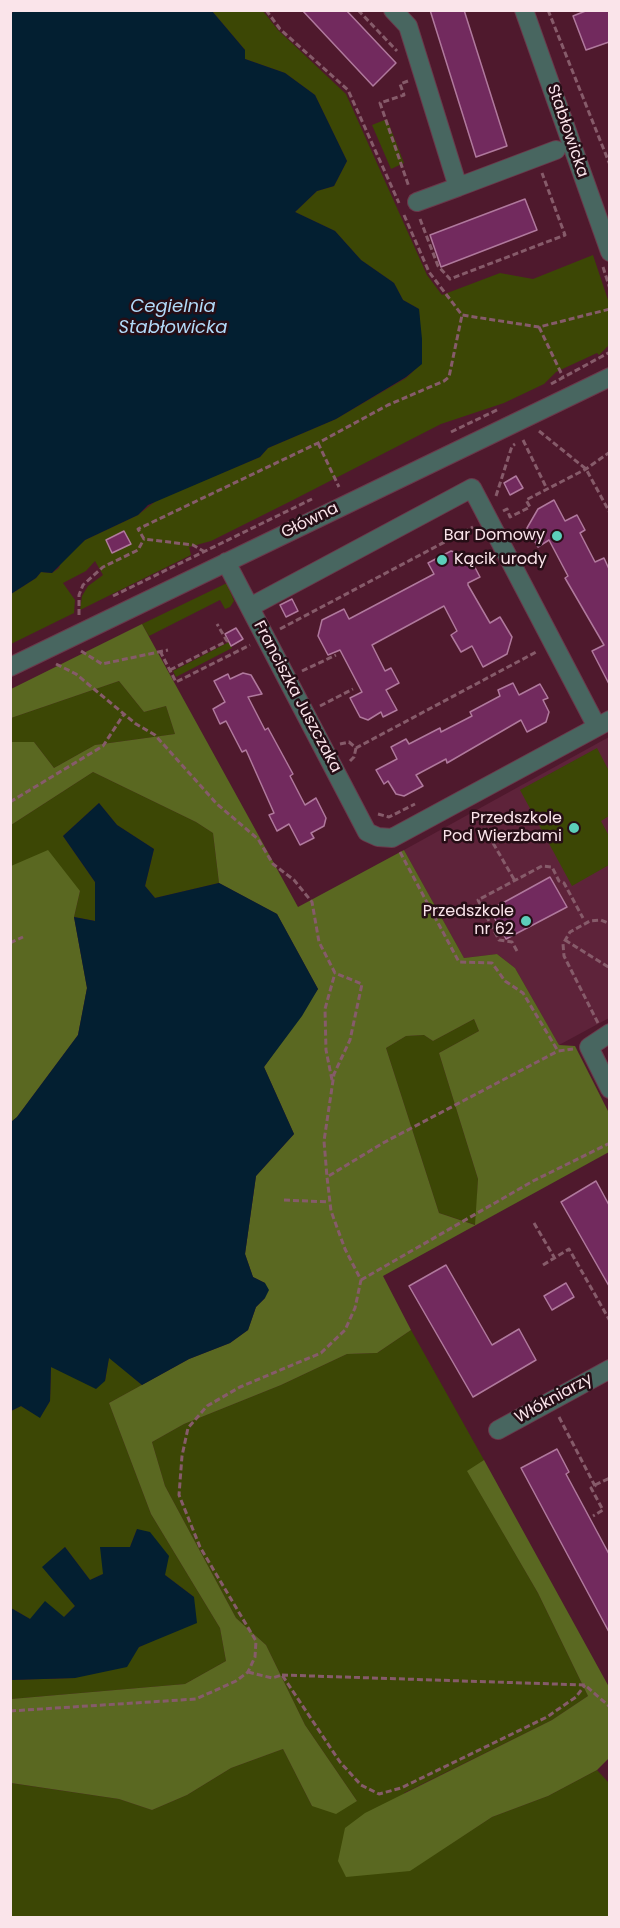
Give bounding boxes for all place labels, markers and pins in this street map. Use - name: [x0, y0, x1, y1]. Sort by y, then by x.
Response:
- place label: Bar Domowy: [444, 526, 545, 546]
- marker: Bar Domowy: [550, 529, 564, 543]
- place label: Kącik urody: [454, 550, 547, 570]
- marker: Kącik urody: [435, 553, 449, 567]
- place label: Przedszkole Pod Wierzbami: [443, 809, 562, 847]
- marker: Przedszkole Pod Wierzbami: [567, 821, 581, 835]
- place label: Przedszkole nr 62: [423, 902, 514, 940]
- marker: Przedszkole nr 62: [519, 914, 533, 928]

